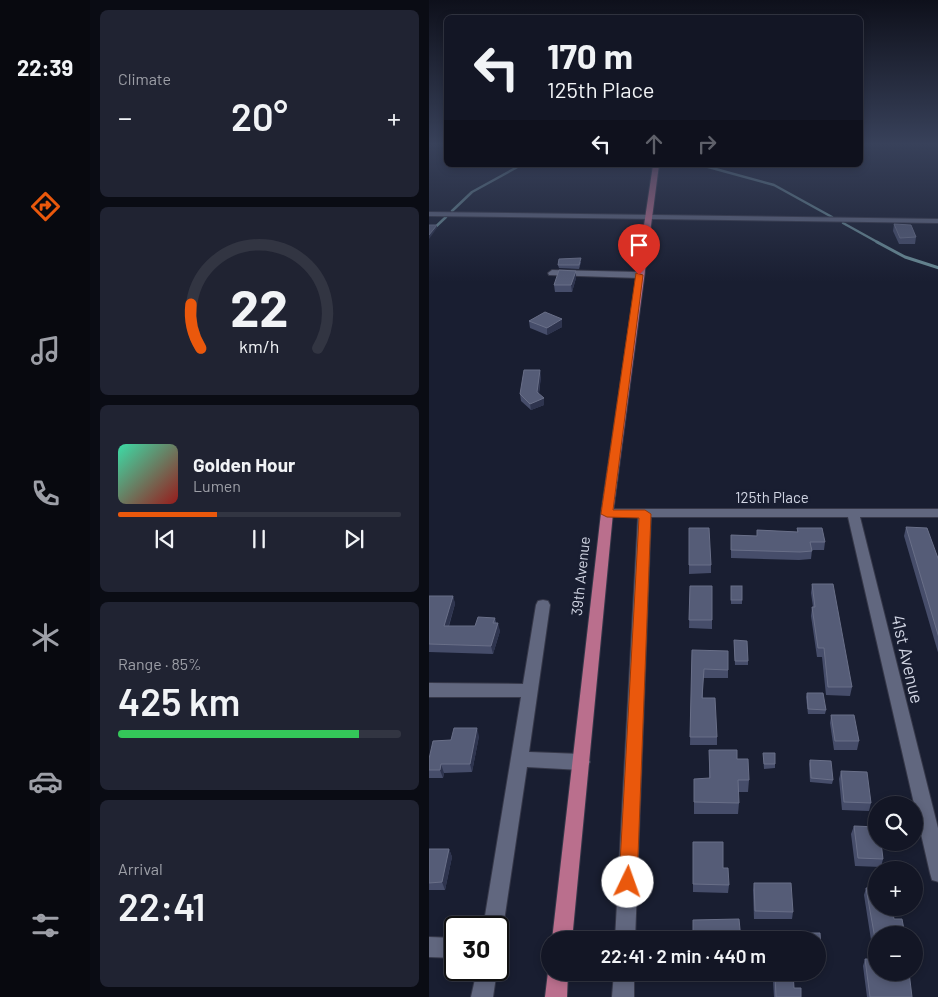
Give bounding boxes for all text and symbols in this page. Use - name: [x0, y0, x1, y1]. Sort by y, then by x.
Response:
- text: 170 m: [547, 34, 633, 76]
- icon: left: [464, 35, 529, 100]
- text: 22:39: [17, 54, 73, 80]
- text: Climate: [118, 69, 171, 88]
- text: 125th Place: [547, 76, 655, 102]
- text: 20°: [231, 93, 288, 139]
- text: −: [118, 100, 132, 134]
- text: +: [387, 100, 401, 134]
- icon: left: [587, 130, 615, 158]
- icon: ahead: [640, 130, 668, 158]
- icon: right: [693, 130, 721, 158]
- icon: directions: [28, 189, 63, 224]
- pin: [618, 224, 660, 275]
- icon: arrive: [625, 231, 653, 259]
- text: 22: [230, 275, 289, 337]
- icon: music: [28, 333, 63, 368]
- text: km/h: [239, 335, 280, 357]
- text: Golden Hour: [193, 453, 295, 476]
- icon: phone: [28, 476, 63, 511]
- text: Lumen: [193, 476, 241, 495]
- street label: 125th Place: [735, 488, 809, 506]
- icon: previous: [151, 525, 179, 553]
- icon: pause: [245, 525, 273, 553]
- icon: next: [340, 525, 368, 553]
- street label: 39th Avenue: [567, 535, 593, 617]
- street label: 41st Avenue: [887, 612, 929, 706]
- icon: climate: [28, 620, 63, 655]
- text: Range · 85%: [118, 654, 202, 673]
- text: 425 km: [118, 678, 240, 724]
- icon: car: [28, 764, 63, 799]
- map controls: [868, 796, 923, 981]
- button: search: [868, 796, 923, 851]
- position arrow: [601, 855, 653, 907]
- text: Arrival: [118, 859, 163, 878]
- button: +: [868, 861, 923, 916]
- text: 22:41: [118, 883, 205, 929]
- icon: filters: [28, 908, 63, 943]
- speed limit sign: 30: [444, 916, 509, 981]
- button: −: [868, 926, 923, 981]
- text: 22:41 · 2 min · 440 m: [601, 944, 766, 967]

